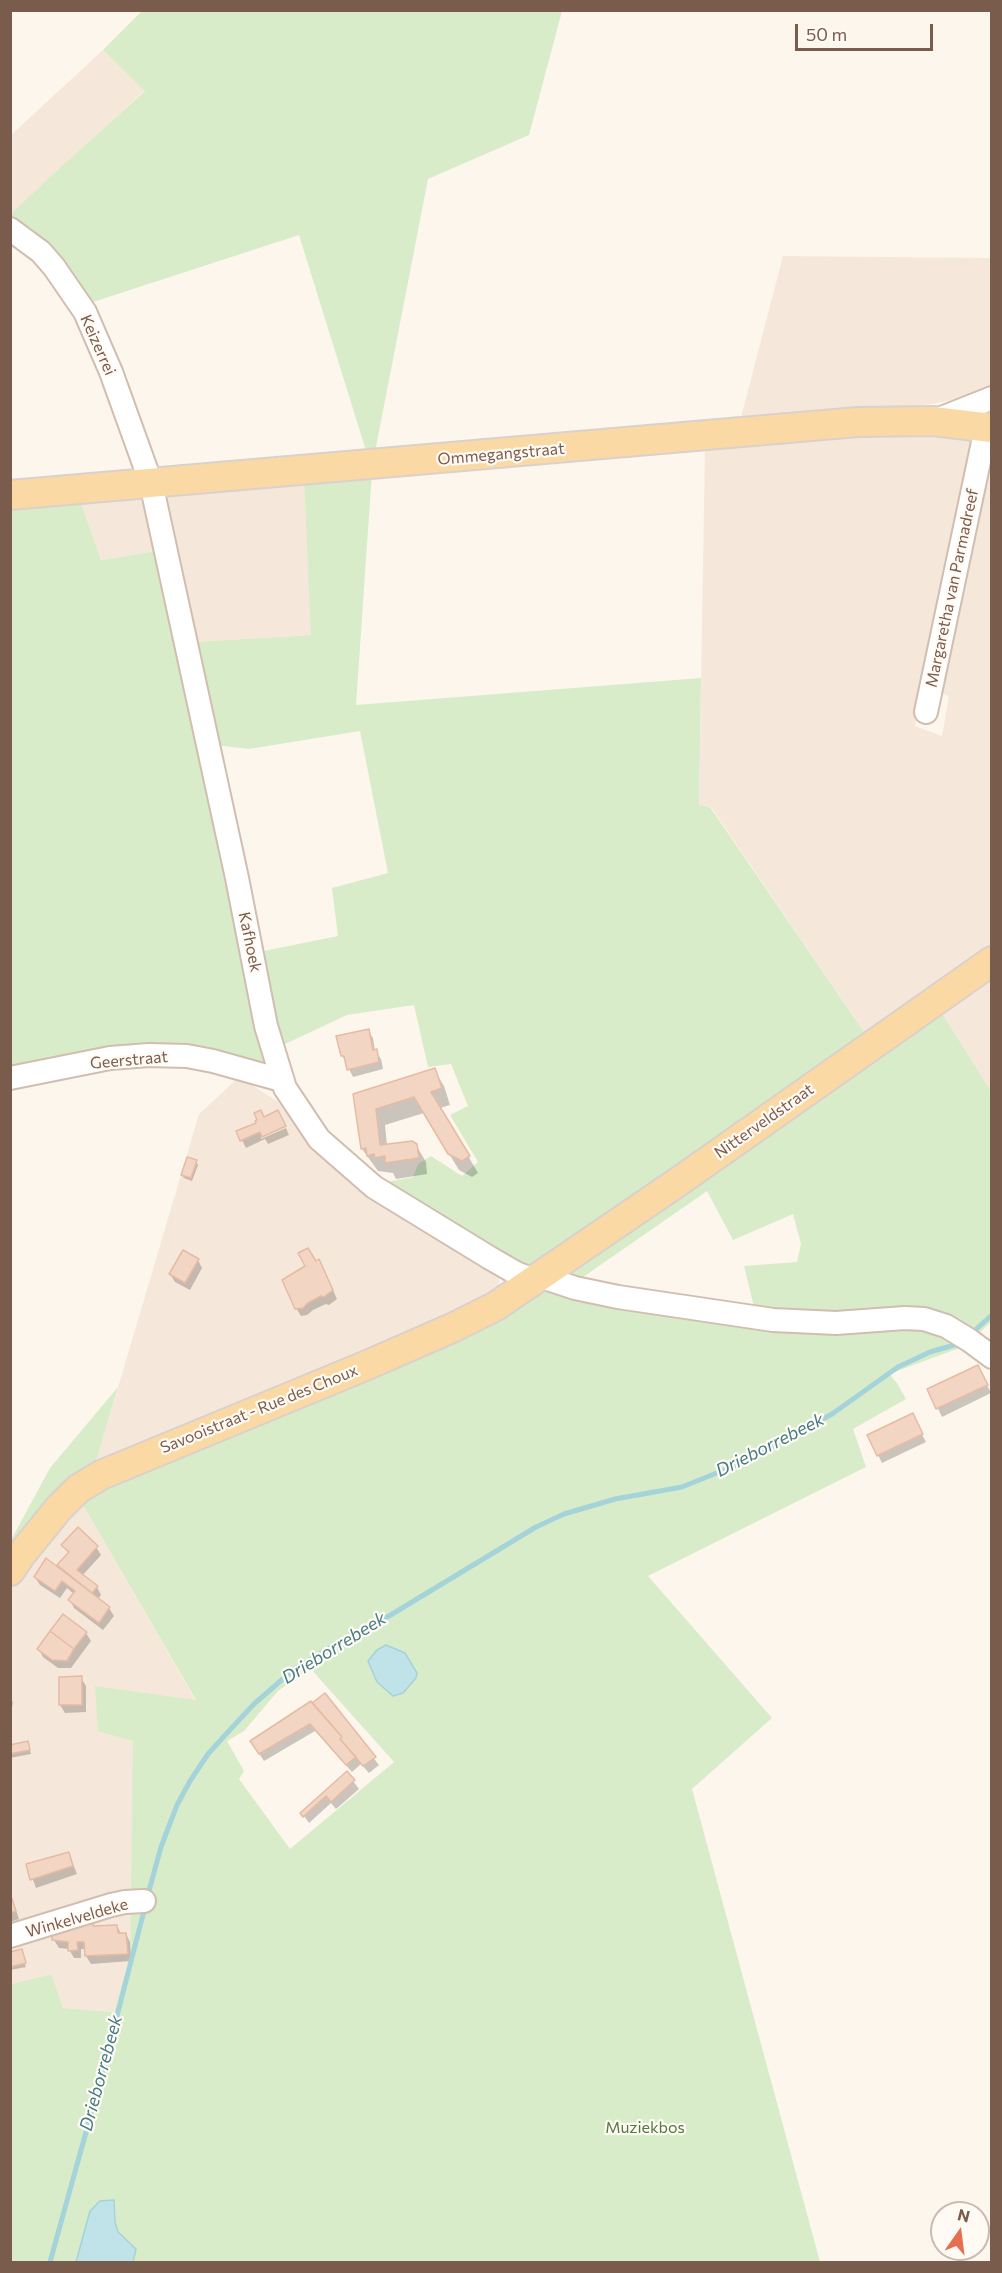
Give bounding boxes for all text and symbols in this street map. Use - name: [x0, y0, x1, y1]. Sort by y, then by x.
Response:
- scale bar: [798, 12, 936, 50]
- text: 50 m: [806, 23, 847, 45]
- street label: Keizerrei: [76, 312, 120, 378]
- street label: Ommegangstraat: [437, 439, 565, 469]
- street label: Margaretha van Parmadreef: [922, 487, 982, 689]
- street label: Kafhoek: [234, 910, 266, 974]
- street label: Geerstraat: [89, 1047, 169, 1073]
- street label: Nitterveldstraat: [711, 1080, 817, 1162]
- street label: Savooistraat - Rue des Choux: [158, 1361, 360, 1457]
- water label: Drieborrebeek: [712, 1408, 828, 1482]
- water label: Drieborrebeek: [278, 1607, 390, 1689]
- street label: Winkelveldeke: [24, 1894, 130, 1942]
- water label: Drieborrebeek: [75, 2013, 127, 2133]
- park label: Muziekbos: [605, 2118, 685, 2138]
- north arrow: [930, 2201, 990, 2261]
- text: N: [956, 2204, 972, 2226]

